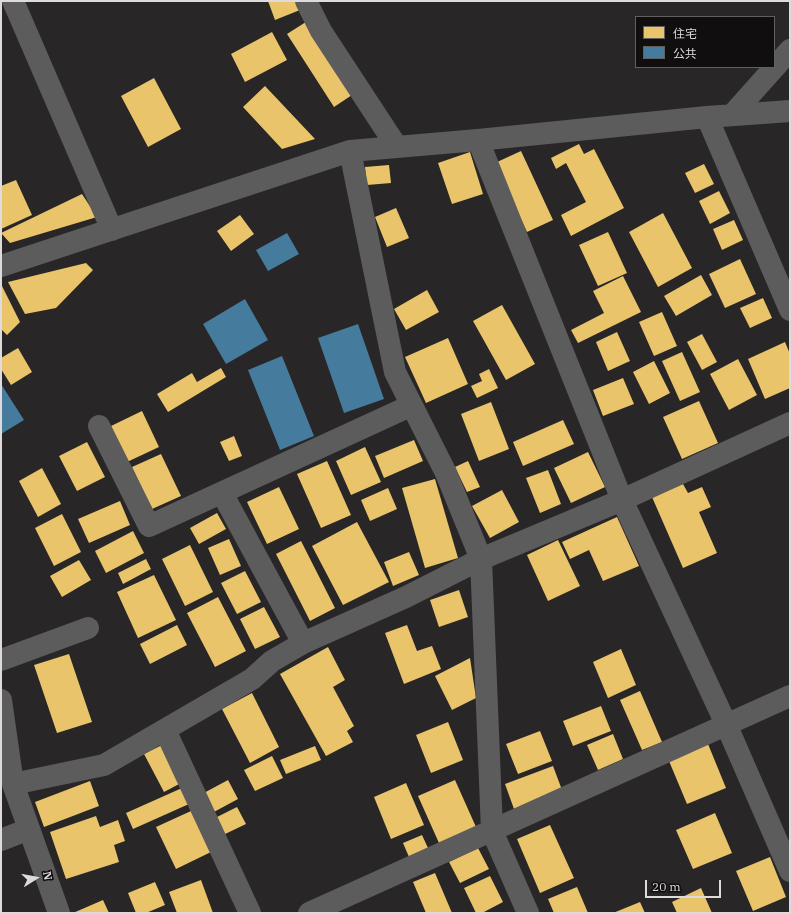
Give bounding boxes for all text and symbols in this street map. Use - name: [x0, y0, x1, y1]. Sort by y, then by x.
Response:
- legend: [635, 16, 775, 68]
- text: 住宅: [673, 26, 697, 41]
- text: 公共: [673, 46, 697, 61]
- north arrow: [16, 858, 56, 898]
- text: N: [40, 870, 55, 881]
- scale bar: [647, 872, 723, 898]
- text: 20 m: [652, 879, 681, 894]

